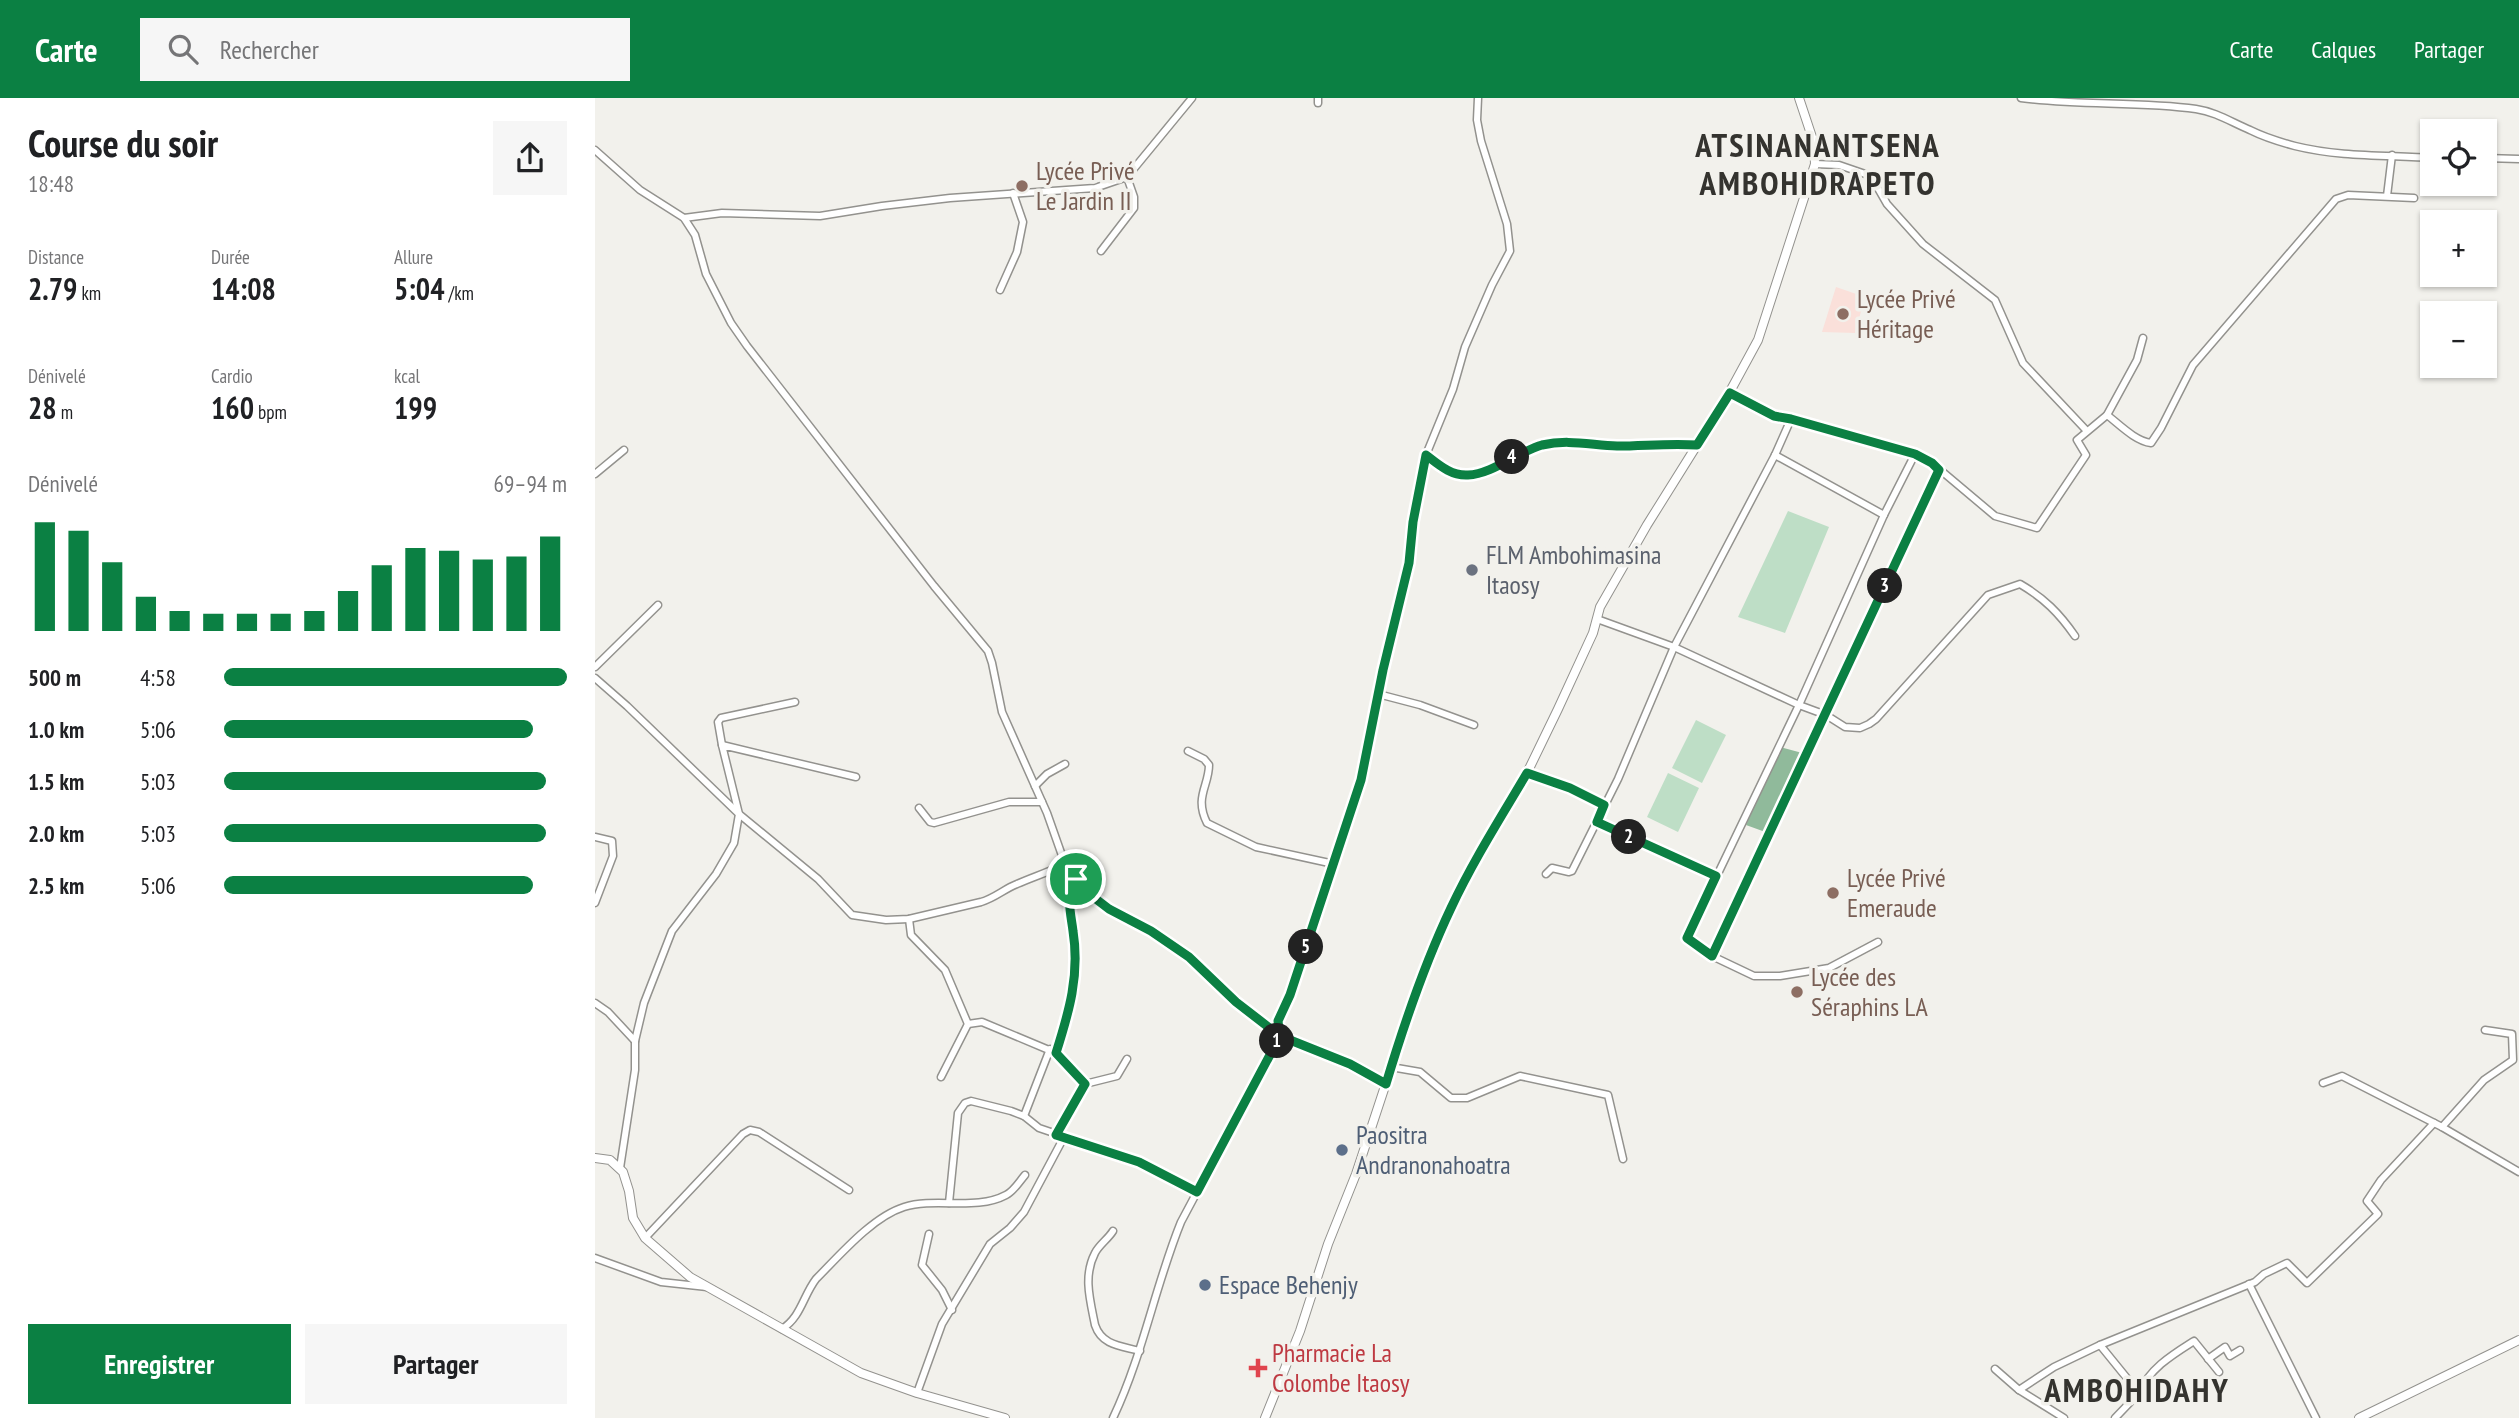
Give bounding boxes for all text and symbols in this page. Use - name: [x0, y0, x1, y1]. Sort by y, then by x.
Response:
- search box: [140, 18, 630, 81]
- text: Carte: [35, 28, 98, 71]
- icon: search: [164, 30, 202, 68]
- text: Rechercher: [220, 33, 319, 66]
- text: Carte: [2230, 34, 2273, 65]
- text: Calques: [2311, 34, 2376, 65]
- text: Partager: [2414, 34, 2484, 65]
- text: Course du soir: [28, 118, 218, 167]
- map controls: [2420, 119, 2497, 378]
- button: locate: [2420, 119, 2497, 196]
- button: share: [493, 121, 567, 195]
- district label: ATSINANANTSENA AMBOHIDRAPETO: [1694, 123, 1941, 204]
- place label: Lycée Privé Le Jardin II: [1036, 154, 1135, 217]
- text: 18:48: [28, 169, 74, 198]
- marker: Lycée Privé Le Jardin II: [1014, 178, 1030, 194]
- button: +: [2420, 210, 2497, 287]
- text: Distance: [28, 245, 84, 269]
- text: Durée: [211, 245, 250, 269]
- text: Allure: [394, 245, 433, 269]
- text: 2.79: [28, 269, 77, 308]
- text: 14:08: [211, 269, 276, 308]
- text: 5:04: [394, 269, 445, 308]
- text: km: [77, 281, 101, 305]
- text: /km: [445, 281, 474, 305]
- place label: Lycée Privé Héritage: [1857, 282, 1956, 345]
- button: −: [2420, 301, 2497, 378]
- marker: Lycée Privé Héritage: [1835, 306, 1851, 322]
- text: Dénivelé: [28, 364, 86, 388]
- text: Cardio: [211, 364, 253, 388]
- text: kcal: [394, 364, 420, 388]
- text: 28: [28, 388, 57, 427]
- text: 160: [211, 388, 254, 427]
- text: 199: [394, 388, 437, 427]
- text: m: [57, 400, 73, 424]
- text: bpm: [254, 400, 287, 424]
- pin: 4: [1495, 440, 1529, 474]
- text: 4: [1507, 444, 1516, 468]
- text: Dénivelé: [28, 469, 98, 498]
- text: 69–94 m: [494, 469, 567, 498]
- place label: FLM Ambohimasina Itaosy: [1486, 538, 1661, 601]
- marker: FLM Ambohimasina Itaosy: [1464, 562, 1480, 578]
- pin: 3: [1867, 568, 1903, 603]
- text: 3: [1880, 573, 1889, 597]
- text: 500 m: [28, 663, 81, 692]
- text: 4:58: [140, 663, 176, 692]
- text: 1.0 km: [28, 715, 84, 744]
- text: 5:06: [140, 715, 176, 744]
- text: 1.5 km: [28, 767, 84, 796]
- text: 5:03: [140, 767, 176, 796]
- text: 2.0 km: [28, 819, 84, 848]
- text: 5:03: [140, 819, 176, 848]
- pin: 2: [1611, 820, 1647, 854]
- text: 2: [1624, 824, 1633, 848]
- pin: [1046, 849, 1106, 909]
- icon: arrive: [1057, 860, 1095, 898]
- place label: Lycée Privé Emeraude: [1847, 861, 1946, 924]
- text: 2.5 km: [28, 871, 84, 900]
- text: 5:06: [140, 871, 176, 900]
- marker: Lycée Privé Emeraude: [1825, 885, 1841, 901]
- pin: 5: [1289, 930, 1323, 964]
- text: 5: [1301, 934, 1310, 958]
- place label: Lycée des Séraphins LA: [1811, 960, 1928, 1023]
- marker: Lycée des Séraphins LA: [1789, 984, 1805, 1000]
- pin: 1: [1259, 1024, 1295, 1058]
- text: 1: [1272, 1028, 1281, 1052]
- place label: Paositra Andranonahoatra: [1356, 1118, 1511, 1181]
- marker: Paositra Andranonahoatra: [1334, 1142, 1350, 1158]
- place label: Espace Behenjy: [1219, 1268, 1358, 1301]
- marker: Espace Behenjy: [1197, 1277, 1213, 1293]
- button: Enregistrer: [28, 1324, 291, 1404]
- button: Partager: [305, 1324, 567, 1404]
- place label: Pharmacie La Colombe Itaosy: [1272, 1336, 1410, 1399]
- marker: Pharmacie La Colombe Itaosy: [1250, 1360, 1266, 1376]
- district label: AMBOHIDAHY: [2043, 1368, 2230, 1411]

